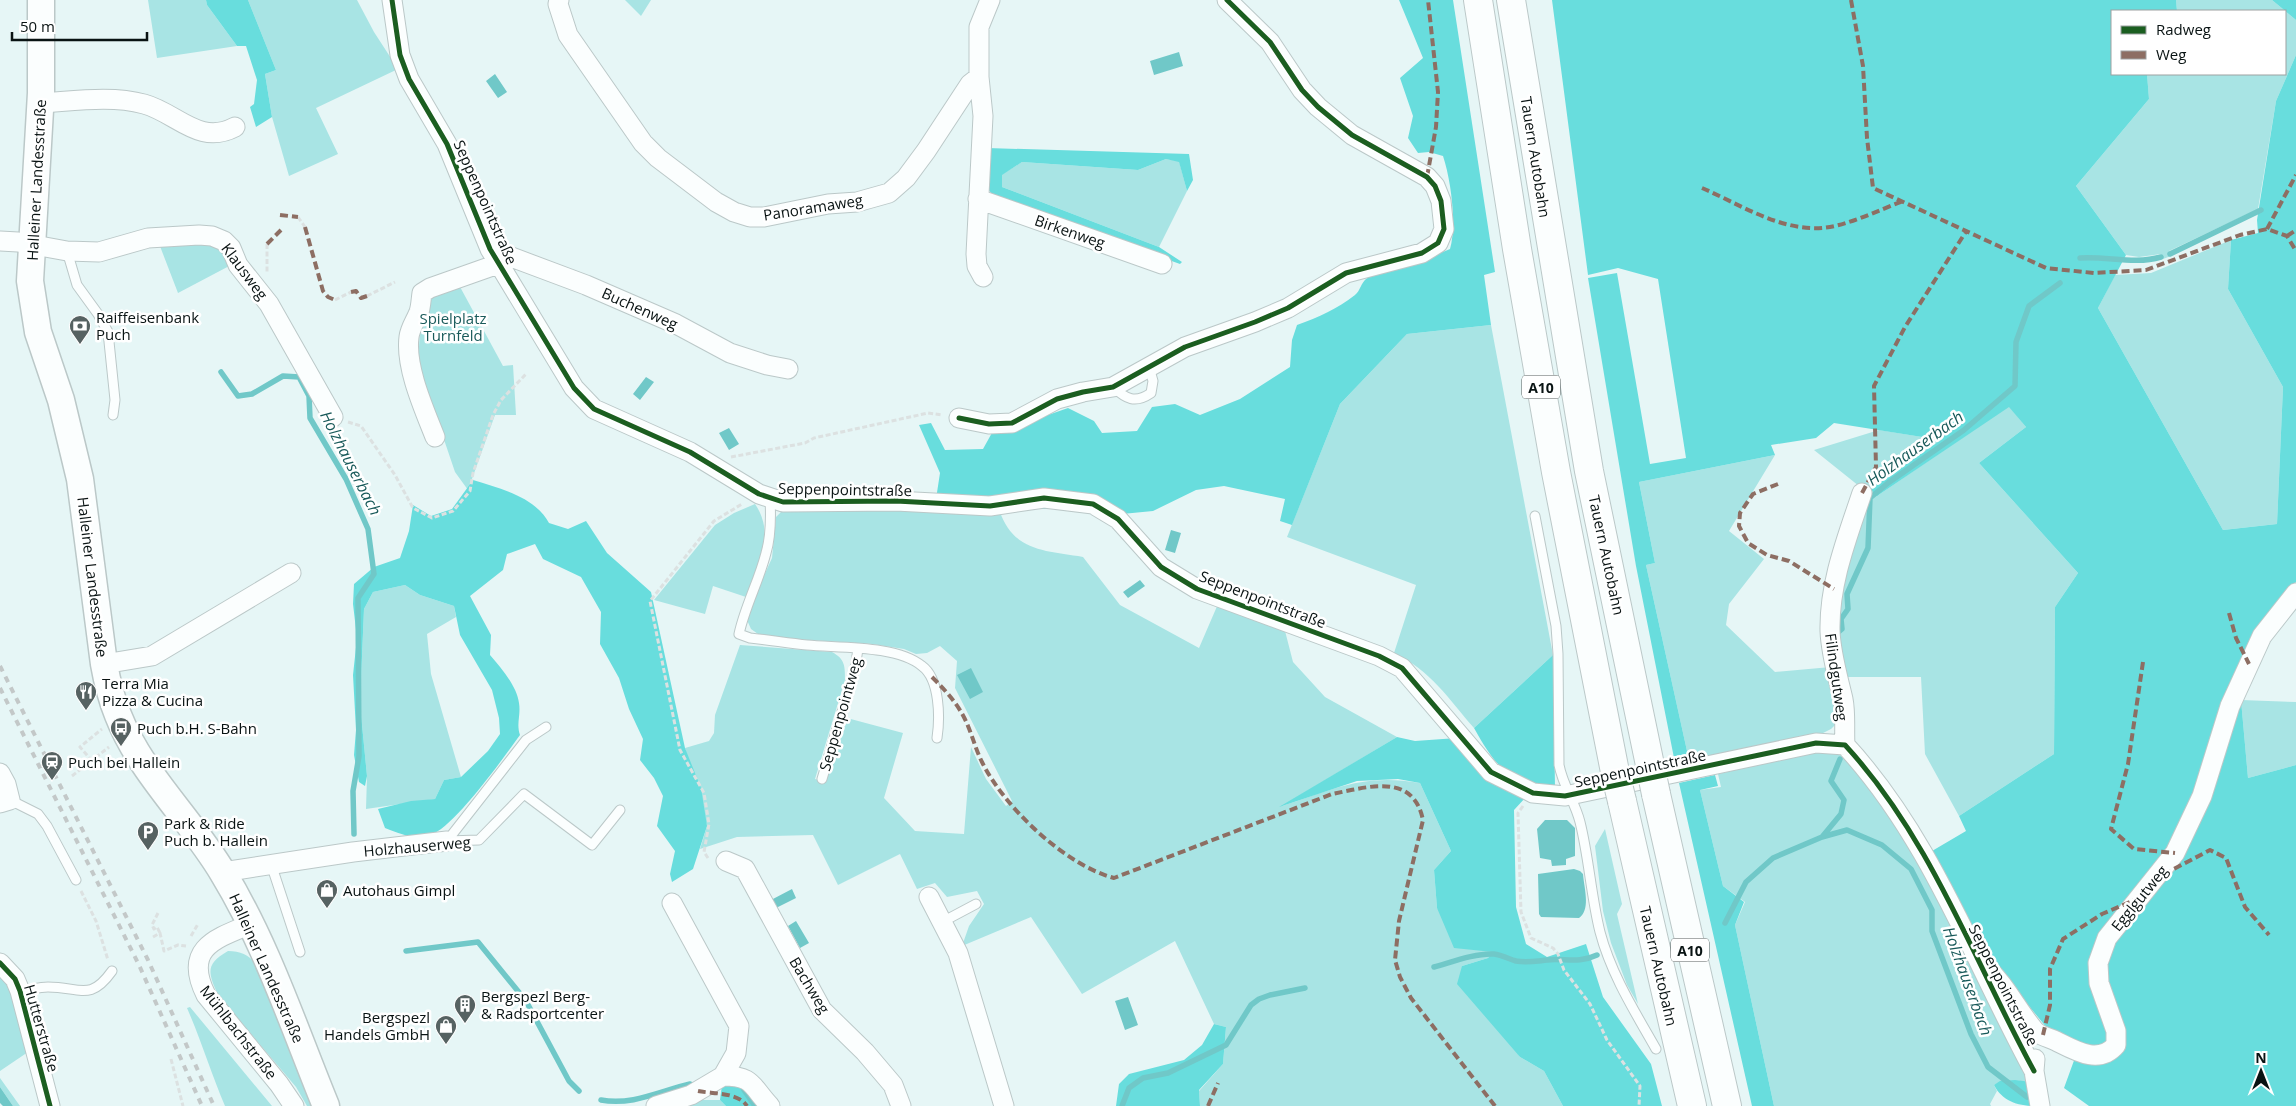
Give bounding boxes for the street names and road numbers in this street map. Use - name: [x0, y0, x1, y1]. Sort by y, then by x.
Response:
- street label: Tauern Autobahn: [1517, 95, 1555, 219]
- street label: Halleiner Landesstraße: [22, 99, 50, 261]
- street label: Seppenpointstraße: [450, 137, 522, 267]
- street label: Panoramaweg: [762, 189, 864, 225]
- street label: Birkenweg: [1032, 210, 1108, 252]
- street label: Klausweg: [217, 239, 273, 303]
- street label: Buchenweg: [599, 282, 681, 334]
- road number: A10: [1522, 376, 1560, 398]
- street label: Seppenpointstraße: [778, 478, 912, 500]
- street label: Tauern Autobahn: [1584, 493, 1630, 617]
- street label: Halleiner Landesstraße: [73, 496, 113, 658]
- street label: Seppenpointstraße: [1197, 566, 1329, 632]
- street label: Filindgutweg: [1821, 632, 1853, 722]
- street label: Seppenpointweg: [814, 655, 866, 773]
- street label: Seppenpointstraße: [1572, 744, 1708, 792]
- street label: Holzhauserweg: [363, 831, 471, 861]
- street label: Egglgutweg: [2106, 861, 2172, 935]
- street label: Halleiner Landesstraße: [225, 890, 309, 1046]
- street label: Tauern Autobahn: [1635, 904, 1683, 1028]
- street label: Seppenpointstraße: [1965, 921, 2043, 1049]
- road number: A10: [1671, 938, 1709, 962]
- street label: Bachweg: [785, 953, 835, 1017]
- street label: Mühlbachstraße: [196, 981, 282, 1083]
- street label: Hutterstraße: [20, 982, 64, 1074]

